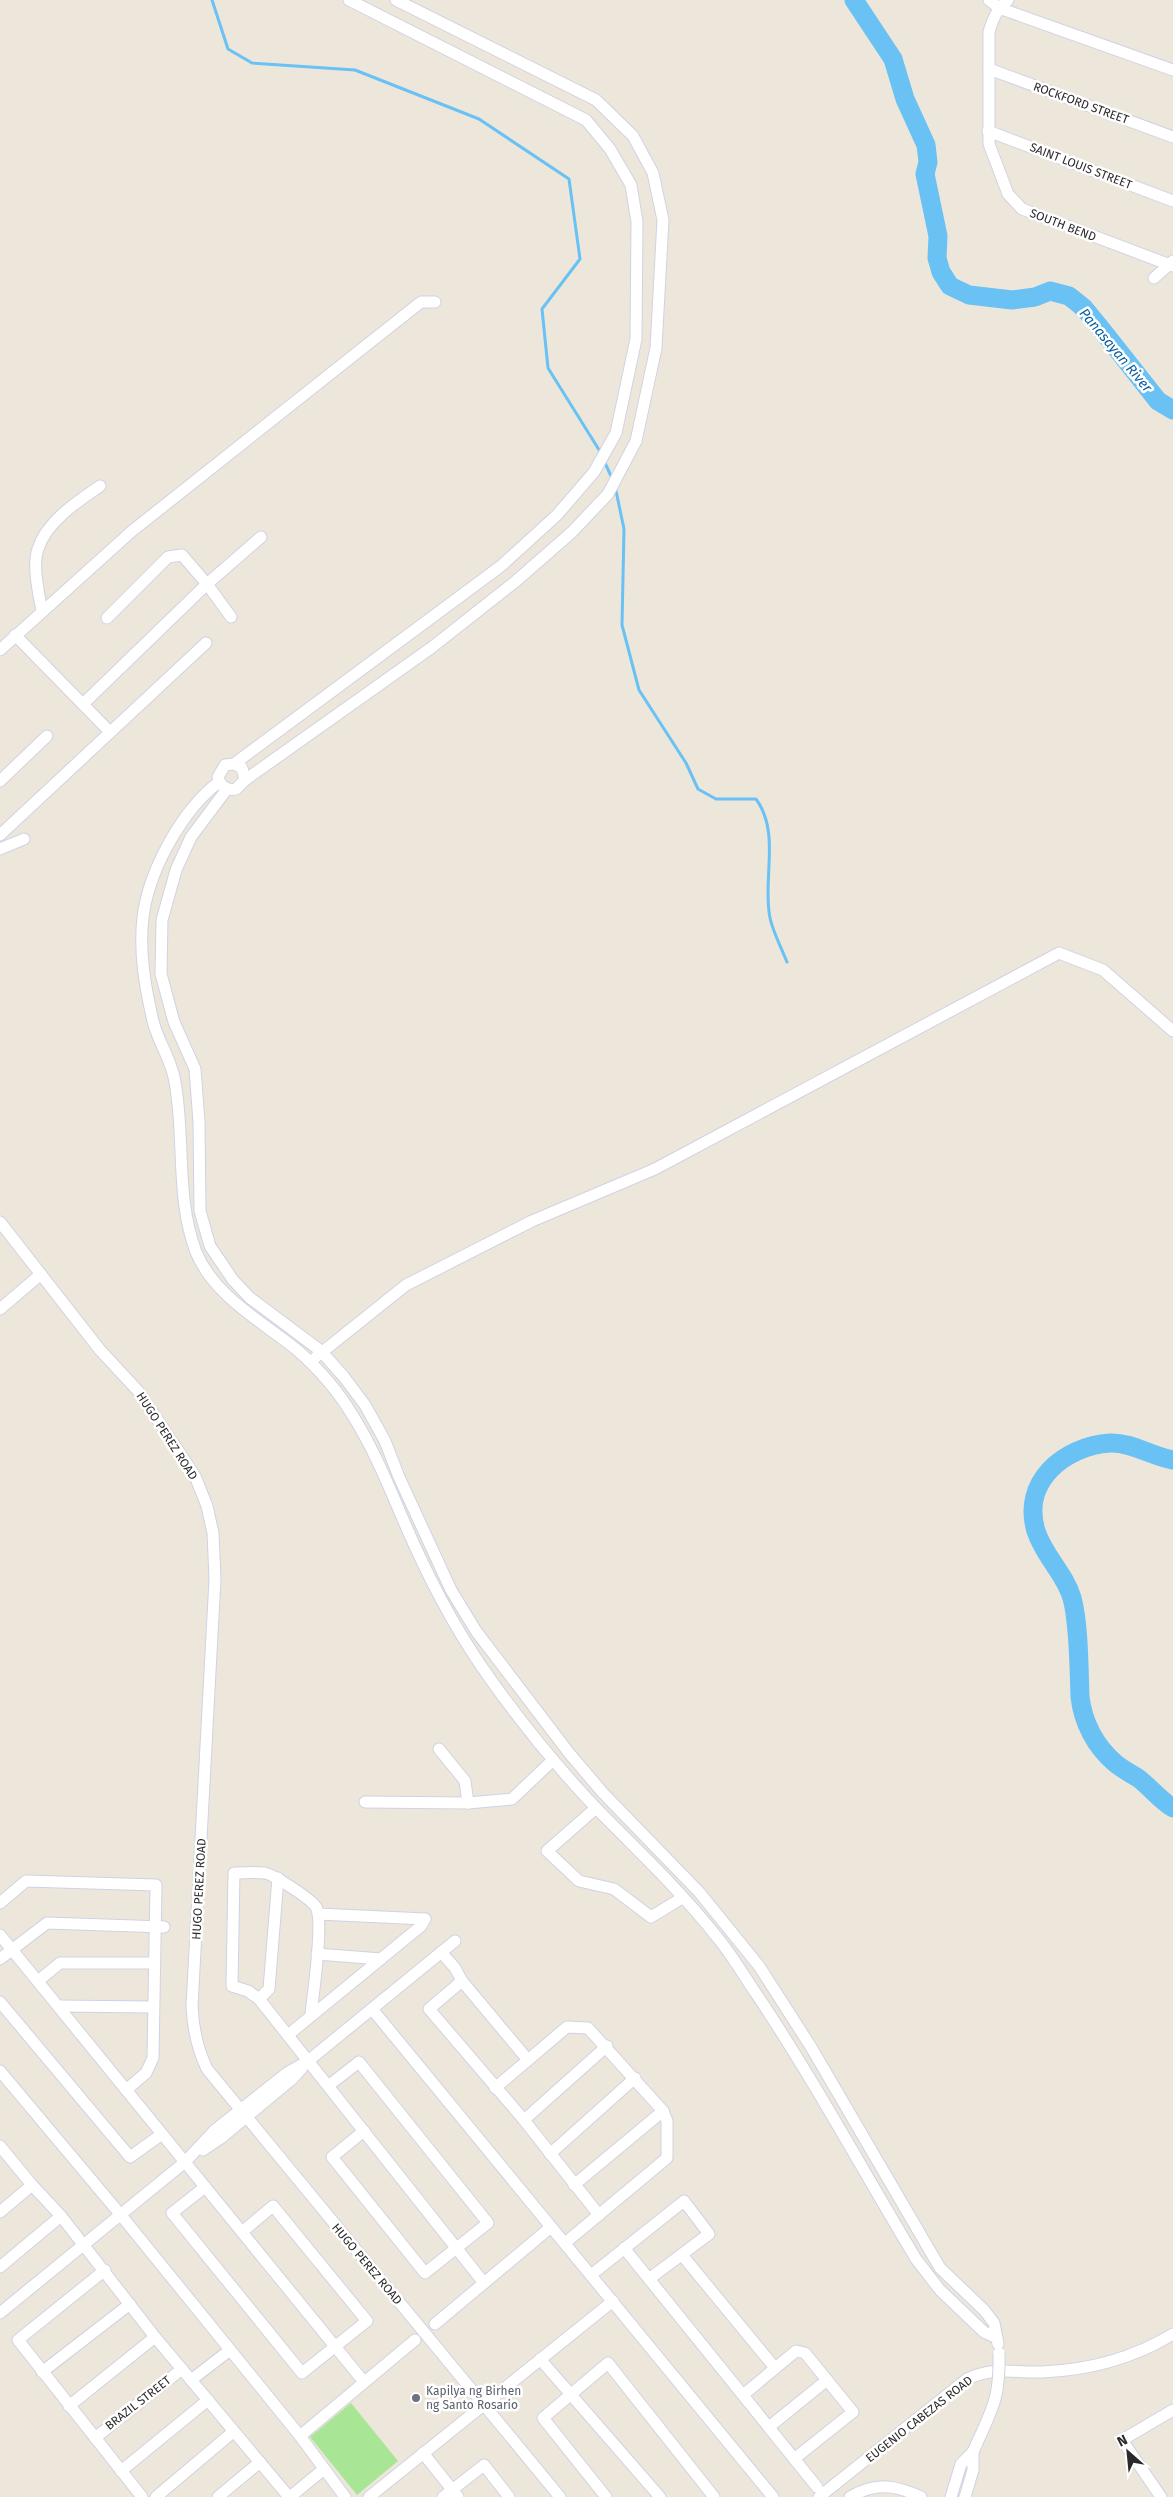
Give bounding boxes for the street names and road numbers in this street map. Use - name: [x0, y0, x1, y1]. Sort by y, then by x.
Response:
- street label: ROCKFORD STREET: [1032, 79, 1131, 127]
- street label: SAINT LOUIS STREET: [1028, 140, 1135, 192]
- street label: SOUTH BEND: [1028, 206, 1098, 244]
- street label: HUGO PEREZ ROAD: [133, 1390, 201, 1483]
- street label: HUGO PEREZ ROAD: [189, 1838, 209, 1940]
- street label: HUGO PEREZ ROAD: [329, 2221, 405, 2308]
- street label: BRAZIL STREET: [102, 2373, 174, 2433]
- street label: EUGENIO CABEZAS ROAD: [863, 2373, 975, 2465]

